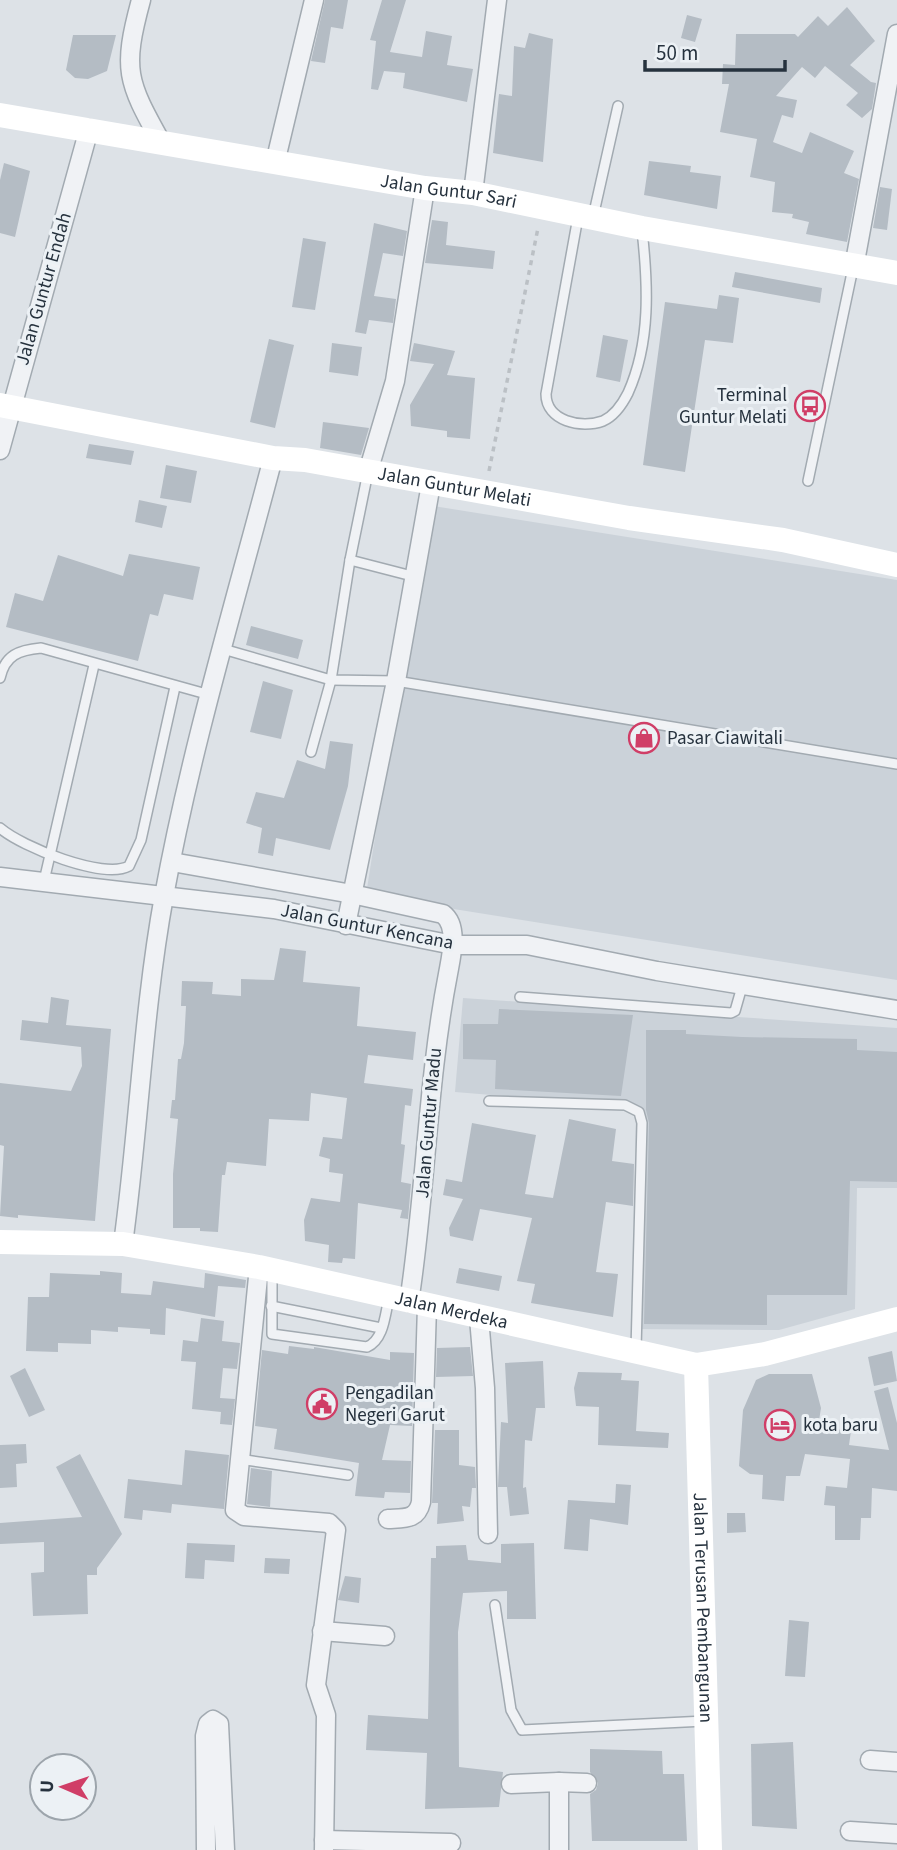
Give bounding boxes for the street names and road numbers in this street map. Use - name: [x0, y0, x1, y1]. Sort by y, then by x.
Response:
- street label: Jalan Guntur Sari: [378, 167, 519, 215]
- street label: Jalan Guntur Endah: [9, 209, 79, 369]
- street label: Jalan Guntur Melati: [376, 460, 533, 514]
- street label: Jalan Guntur Kencana: [278, 897, 456, 957]
- street label: Jalan Guntur Madu: [409, 1047, 449, 1199]
- street label: Jalan Merdeka: [392, 1284, 511, 1336]
- street label: Jalan Terusan Pembangunan: [686, 1492, 720, 1723]

